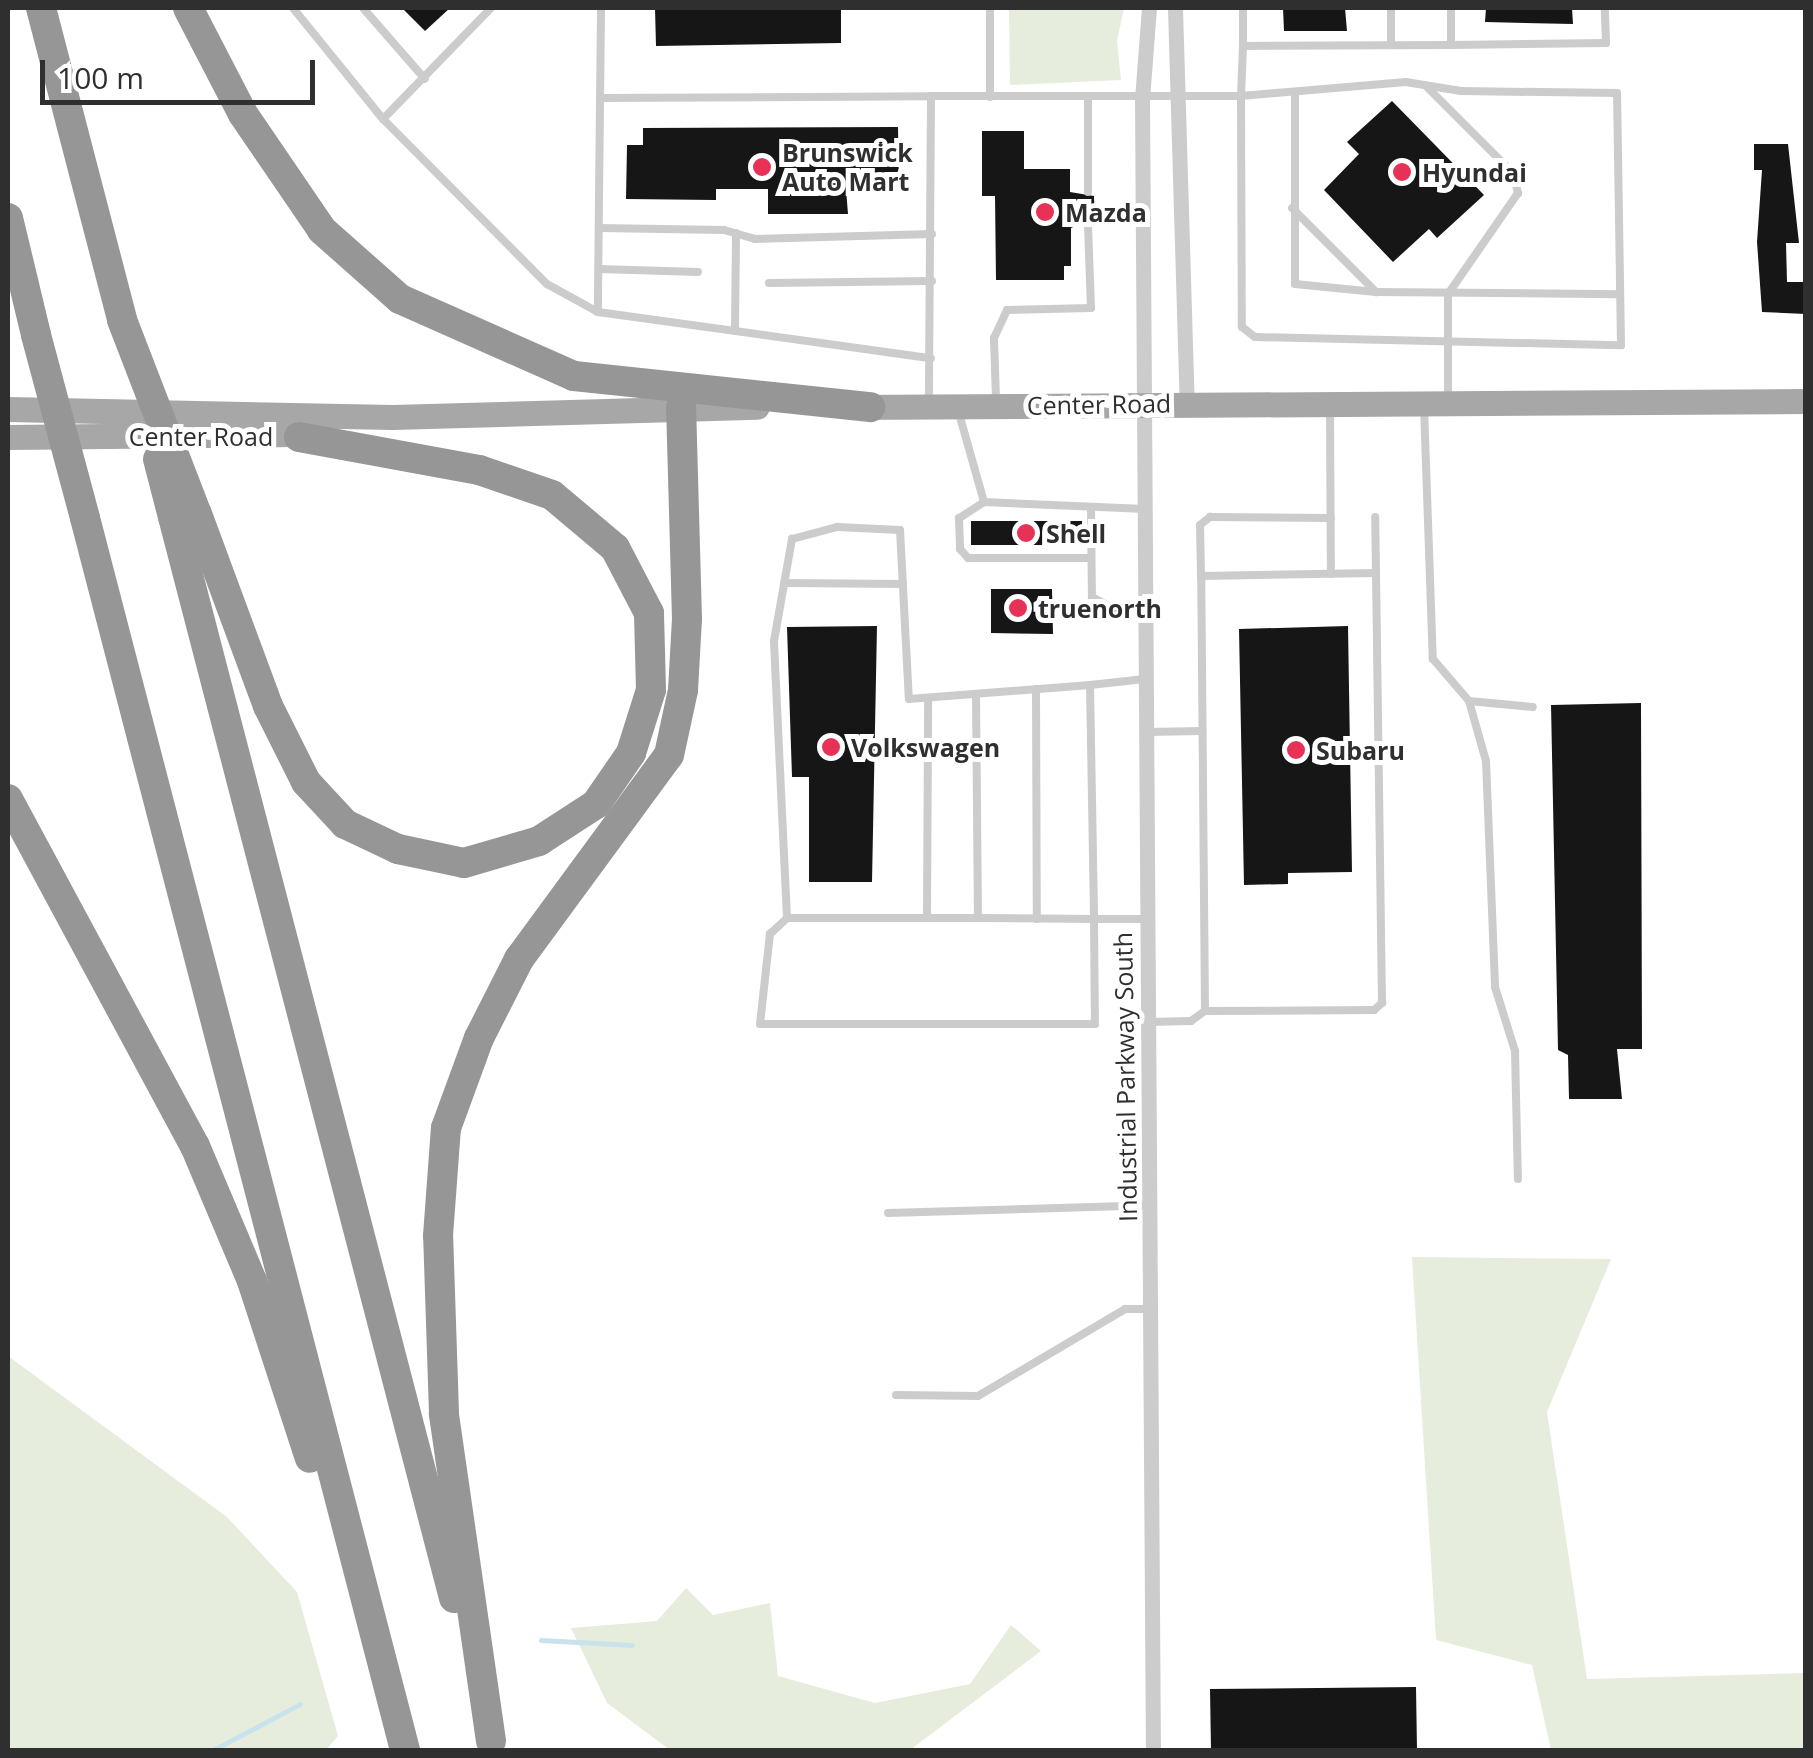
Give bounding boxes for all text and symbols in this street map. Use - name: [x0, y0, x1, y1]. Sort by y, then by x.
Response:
- scale bar: [45, 40, 320, 102]
- text: 100 m: [57, 57, 144, 98]
- place label: Brunswick Auto Mart: [782, 138, 913, 197]
- marker: Brunswick Auto Mart: [751, 156, 773, 178]
- place label: Hyundai: [1422, 157, 1527, 187]
- marker: Hyundai: [1391, 161, 1413, 183]
- place label: Mazda: [1065, 197, 1147, 227]
- marker: Mazda: [1034, 201, 1056, 223]
- street label: Center Road: [1027, 388, 1171, 420]
- street label: Center Road: [129, 421, 273, 451]
- place label: Shell: [1046, 518, 1106, 548]
- marker: Shell: [1015, 522, 1037, 544]
- place label: truenorth: [1038, 593, 1162, 623]
- marker: truenorth: [1007, 597, 1029, 619]
- place label: Volkswagen: [851, 732, 1000, 762]
- place label: Subaru: [1316, 735, 1405, 765]
- marker: Volkswagen: [820, 736, 842, 758]
- marker: Subaru: [1285, 739, 1307, 761]
- street label: Industrial Parkway South: [1107, 932, 1143, 1222]

